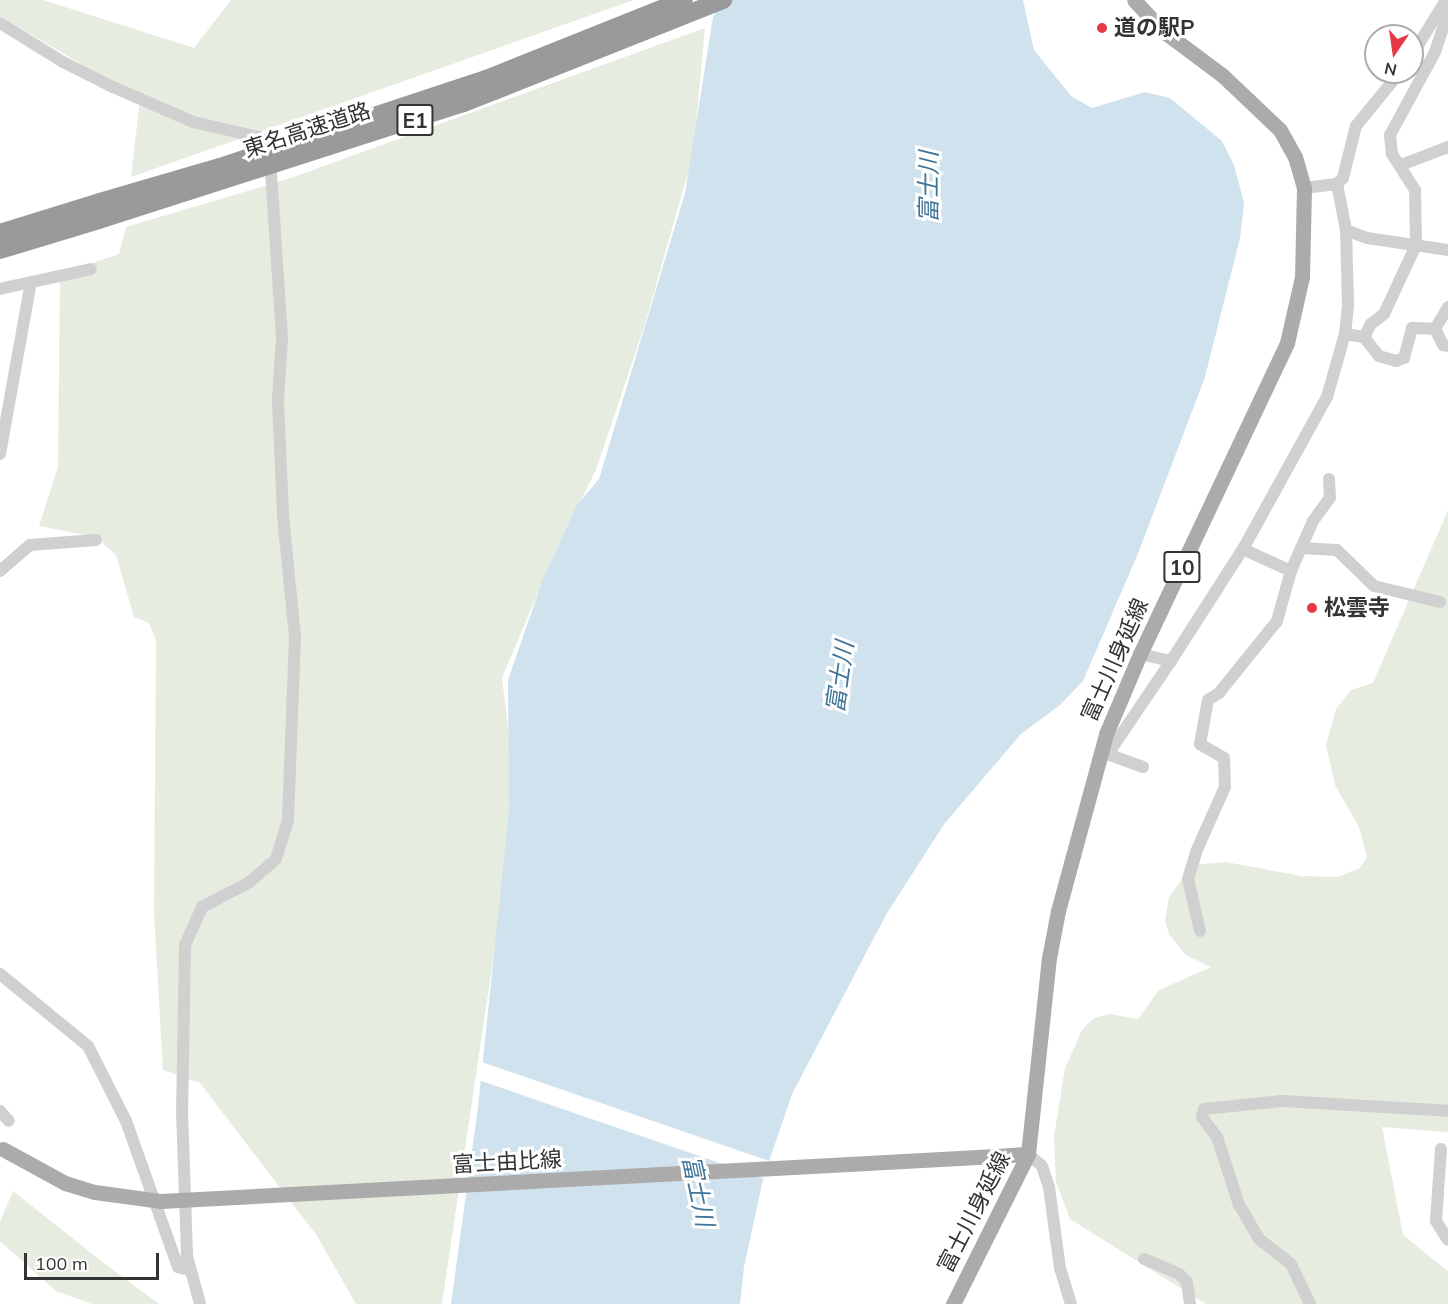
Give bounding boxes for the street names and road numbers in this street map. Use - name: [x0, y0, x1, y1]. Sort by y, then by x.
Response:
- street label: 東名高速道路: [240, 97, 374, 163]
- road number: E1: [396, 102, 434, 138]
- road number: 10: [1162, 549, 1202, 585]
- street label: 富士川身延線: [1076, 594, 1154, 726]
- street label: 富士由比線: [451, 1146, 563, 1178]
- street label: 富士川身延線: [932, 1147, 1016, 1277]

